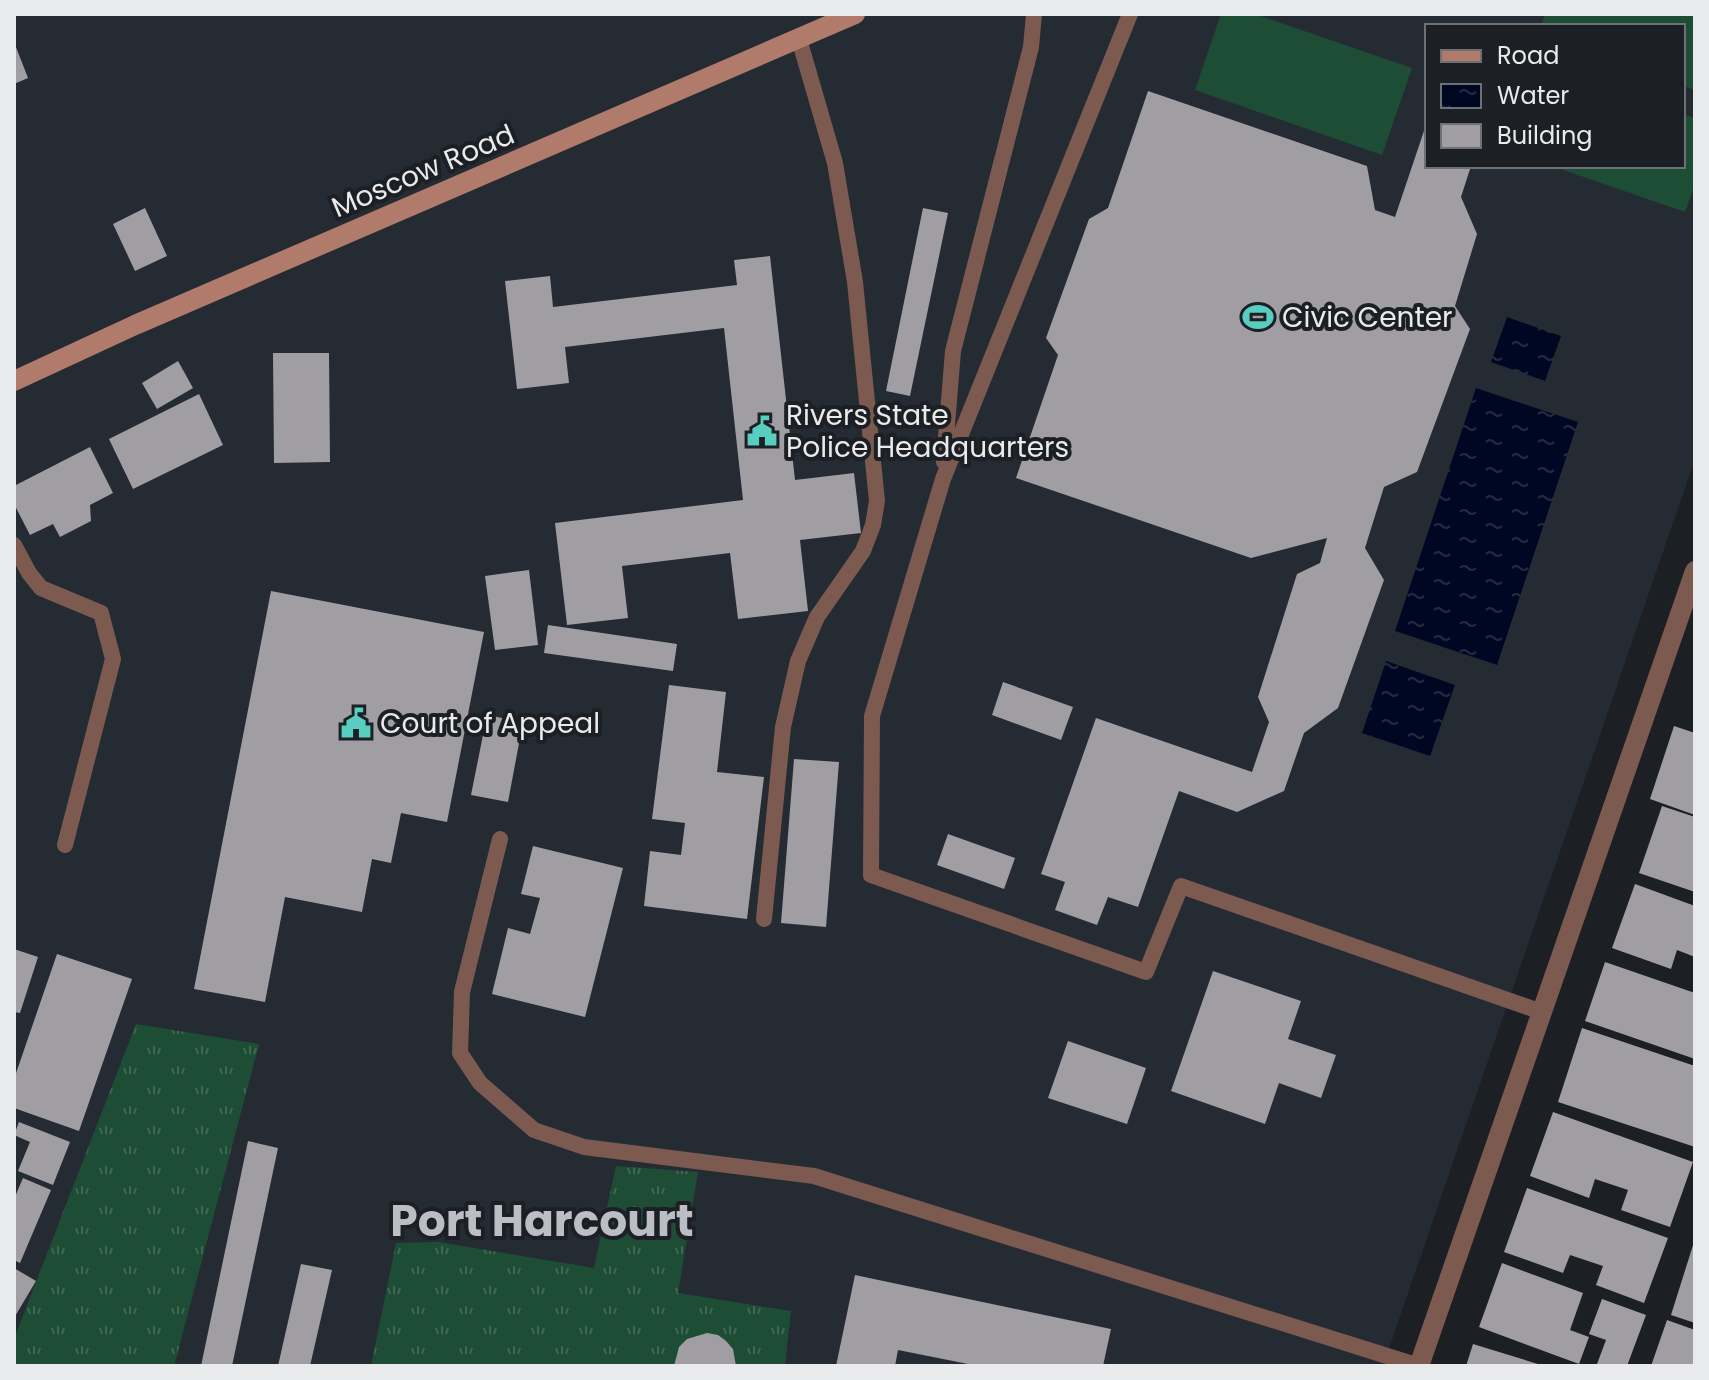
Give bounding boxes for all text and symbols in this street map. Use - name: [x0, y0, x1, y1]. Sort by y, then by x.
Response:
- legend: [1425, 24, 1685, 168]
- text: Road: [1497, 39, 1559, 72]
- text: Water: [1497, 79, 1569, 112]
- street label: Moscow Road: [326, 115, 520, 227]
- text: Building: [1497, 119, 1593, 152]
- place label: Civic Center: [1282, 298, 1452, 337]
- sports icon: Civic Center: [1241, 300, 1275, 334]
- place label: Rivers State Police Headquarters: [786, 396, 1069, 467]
- public building icon: Rivers State Police Headquarters: [745, 414, 779, 448]
- place label: Court of Appeal: [380, 704, 600, 743]
- public building icon: Court of Appeal: [339, 706, 373, 740]
- district label: Port Harcourt: [390, 1190, 694, 1251]

